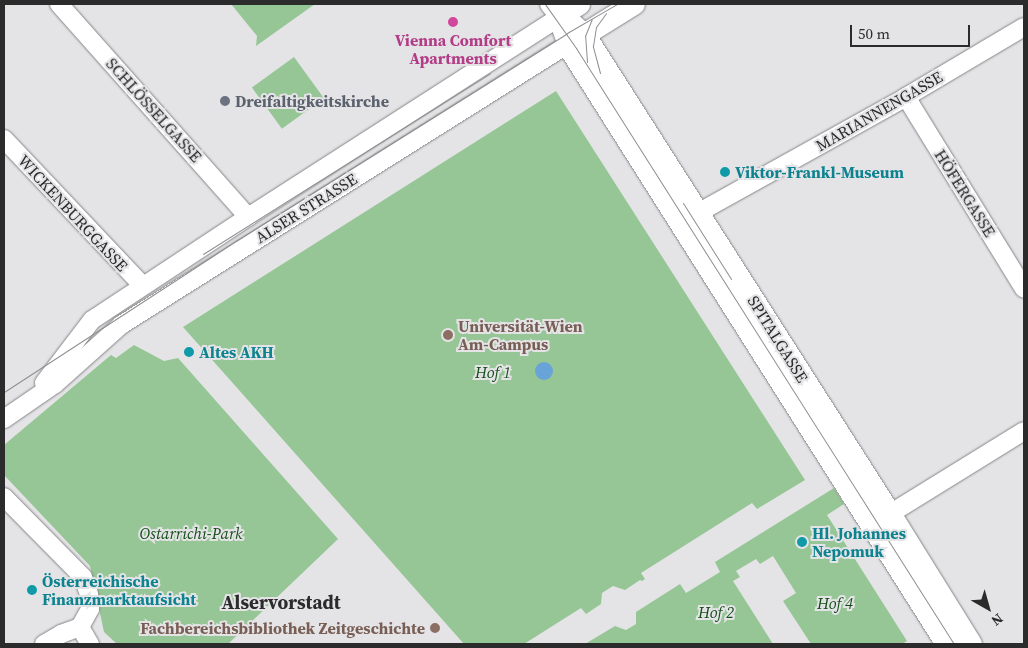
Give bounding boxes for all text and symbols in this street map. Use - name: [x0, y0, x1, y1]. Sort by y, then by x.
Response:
- scale bar: [853, 15, 973, 47]
- marker: Vienna Comfort Apartments: [447, 16, 459, 28]
- text: 50 m: [858, 23, 890, 44]
- place label: Vienna Comfort Apartments: [395, 30, 511, 68]
- street label: SCHLÖSSELGASSE: [102, 54, 206, 166]
- street label: MARIANNENGASSE: [812, 67, 946, 155]
- place label: Dreifaltigkeitskirche: [235, 91, 389, 111]
- marker: Dreifaltigkeitskirche: [219, 95, 231, 107]
- street label: HÖFERGASSE: [931, 146, 999, 240]
- street label: WICKENBURGGASSE: [14, 151, 132, 275]
- place label: Viktor-Frankl-Museum: [735, 162, 904, 182]
- marker: Viktor-Frankl-Museum: [719, 166, 731, 178]
- street label: ALSER STRASSE: [252, 169, 360, 247]
- street label: SPITALGASSE: [744, 292, 812, 386]
- place label: Universität-Wien Am-Campus: [458, 316, 583, 354]
- marker: Universität-Wien Am-Campus: [442, 329, 454, 341]
- place label: Altes AKH: [199, 342, 274, 362]
- marker: Altes AKH: [183, 346, 195, 358]
- park label: Hof 1: [475, 362, 511, 382]
- park label: Ostarrichi-Park: [139, 523, 243, 543]
- place label: Hl. Johannes Nepomuk: [812, 523, 906, 561]
- marker: Hl. Johannes Nepomuk: [796, 536, 808, 548]
- place label: Österreichische Finanzmarktaufsicht: [42, 571, 196, 609]
- north arrow: [963, 583, 1013, 633]
- marker: Österreichische Finanzmarktaufsicht: [26, 584, 38, 596]
- district label: Alservorstadt: [221, 592, 341, 614]
- park label: Hof 4: [817, 593, 853, 613]
- park label: Hof 2: [698, 602, 734, 622]
- text: N: [987, 609, 1007, 631]
- place label: Fachbereichsbibliothek Zeitgeschichte: [140, 618, 425, 638]
- marker: Fachbereichsbibliothek Zeitgeschichte: [429, 622, 441, 634]

